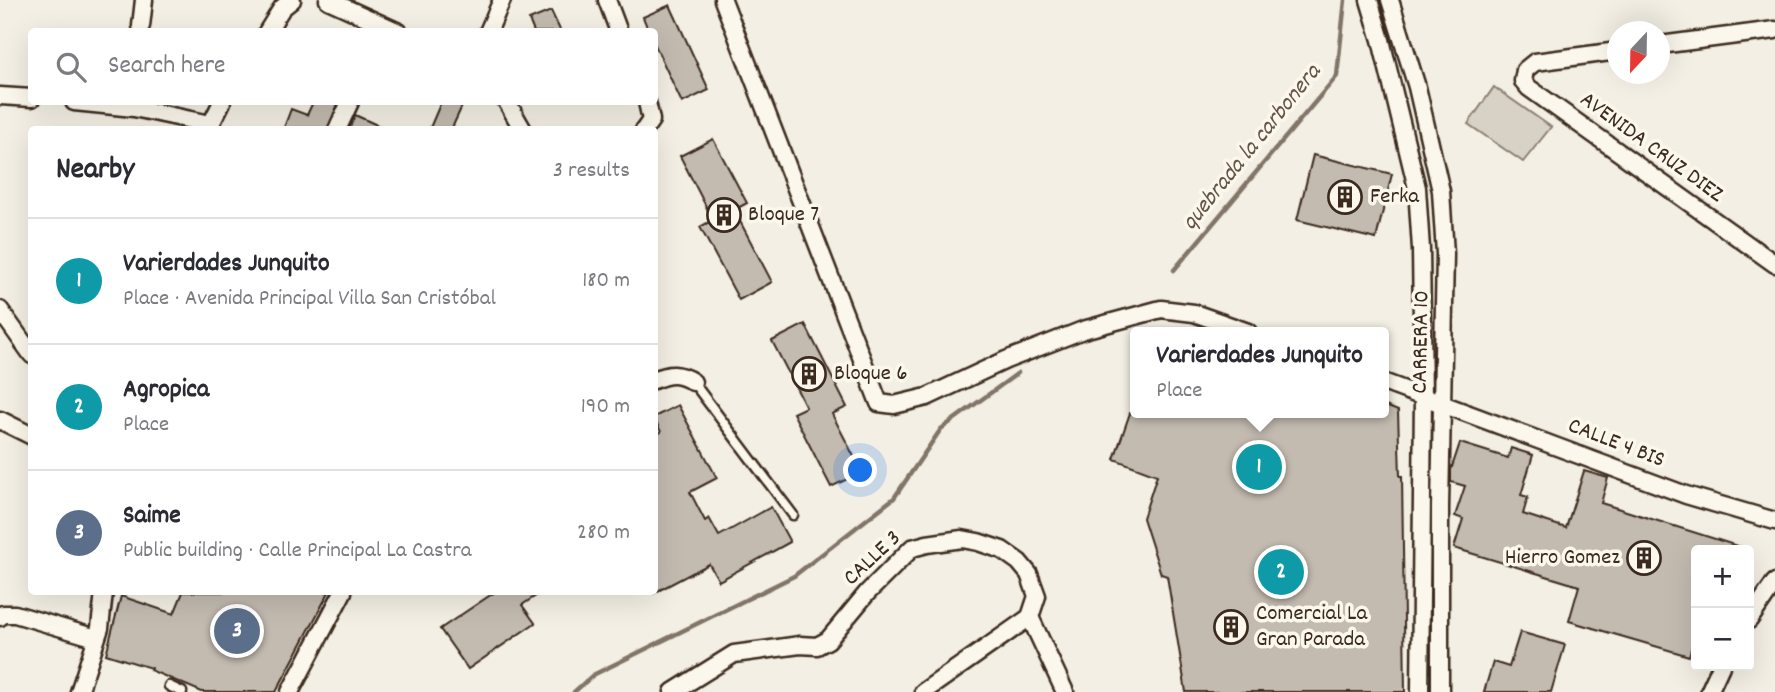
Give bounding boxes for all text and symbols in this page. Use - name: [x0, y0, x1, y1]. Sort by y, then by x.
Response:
- north arrow: [1607, 21, 1670, 84]
- search box: [28, 28, 658, 105]
- icon: search: [52, 48, 90, 86]
- text: Search here: [108, 48, 226, 85]
- water label: quebrada la carbonera: [1174, 56, 1331, 238]
- street label: AVENIDA CRUZ DIEZ: [1572, 84, 1731, 212]
- text: Nearby: [56, 150, 134, 193]
- text: 3 results: [553, 155, 630, 188]
- building icon: Ferka: [1326, 178, 1364, 216]
- place label: Ferka: [1370, 181, 1420, 214]
- building icon: Bloque 7: [705, 196, 743, 234]
- place label: Bloque 7: [748, 199, 819, 232]
- text: Varierdades Junquito: [123, 246, 330, 283]
- text: 1: [76, 265, 82, 298]
- text: 180 m: [582, 265, 630, 298]
- text: Place · Avenida Principal Villa San Cristóbal: [123, 283, 496, 316]
- street label: CARRERA 10: [1405, 290, 1439, 394]
- popup: [1130, 327, 1389, 418]
- text: Varierdades Junquito: [1156, 338, 1363, 375]
- building icon: Bloque 6: [790, 355, 828, 393]
- place label: Bloque 6: [834, 358, 907, 391]
- text: Agropica: [123, 372, 209, 409]
- text: Place: [1156, 375, 1202, 408]
- text: 2: [74, 391, 84, 424]
- text: 190 m: [581, 391, 630, 424]
- text: Place: [123, 409, 169, 442]
- street label: CALLE 4 BIS: [1563, 410, 1669, 478]
- pin: 1: [1236, 441, 1282, 493]
- your location: [843, 453, 877, 487]
- text: Saime: [123, 498, 181, 535]
- text: 3: [74, 517, 84, 550]
- text: 280 m: [577, 517, 630, 550]
- street label: CALLE 3: [837, 524, 909, 594]
- text: Public building · Calle Principal La Castra: [123, 535, 472, 568]
- building icon: Hierro Gomez: [1625, 539, 1663, 577]
- place label: Hierro Gomez: [1505, 542, 1620, 575]
- map controls: [1691, 545, 1754, 671]
- button: +: [1691, 545, 1754, 608]
- pin: 2: [1258, 546, 1304, 598]
- place label: Comercial La Gran Parada: [1256, 598, 1368, 657]
- pin: 3: [214, 605, 260, 657]
- building icon: Comercial La Gran Parada: [1212, 608, 1250, 646]
- button: −: [1691, 608, 1754, 671]

